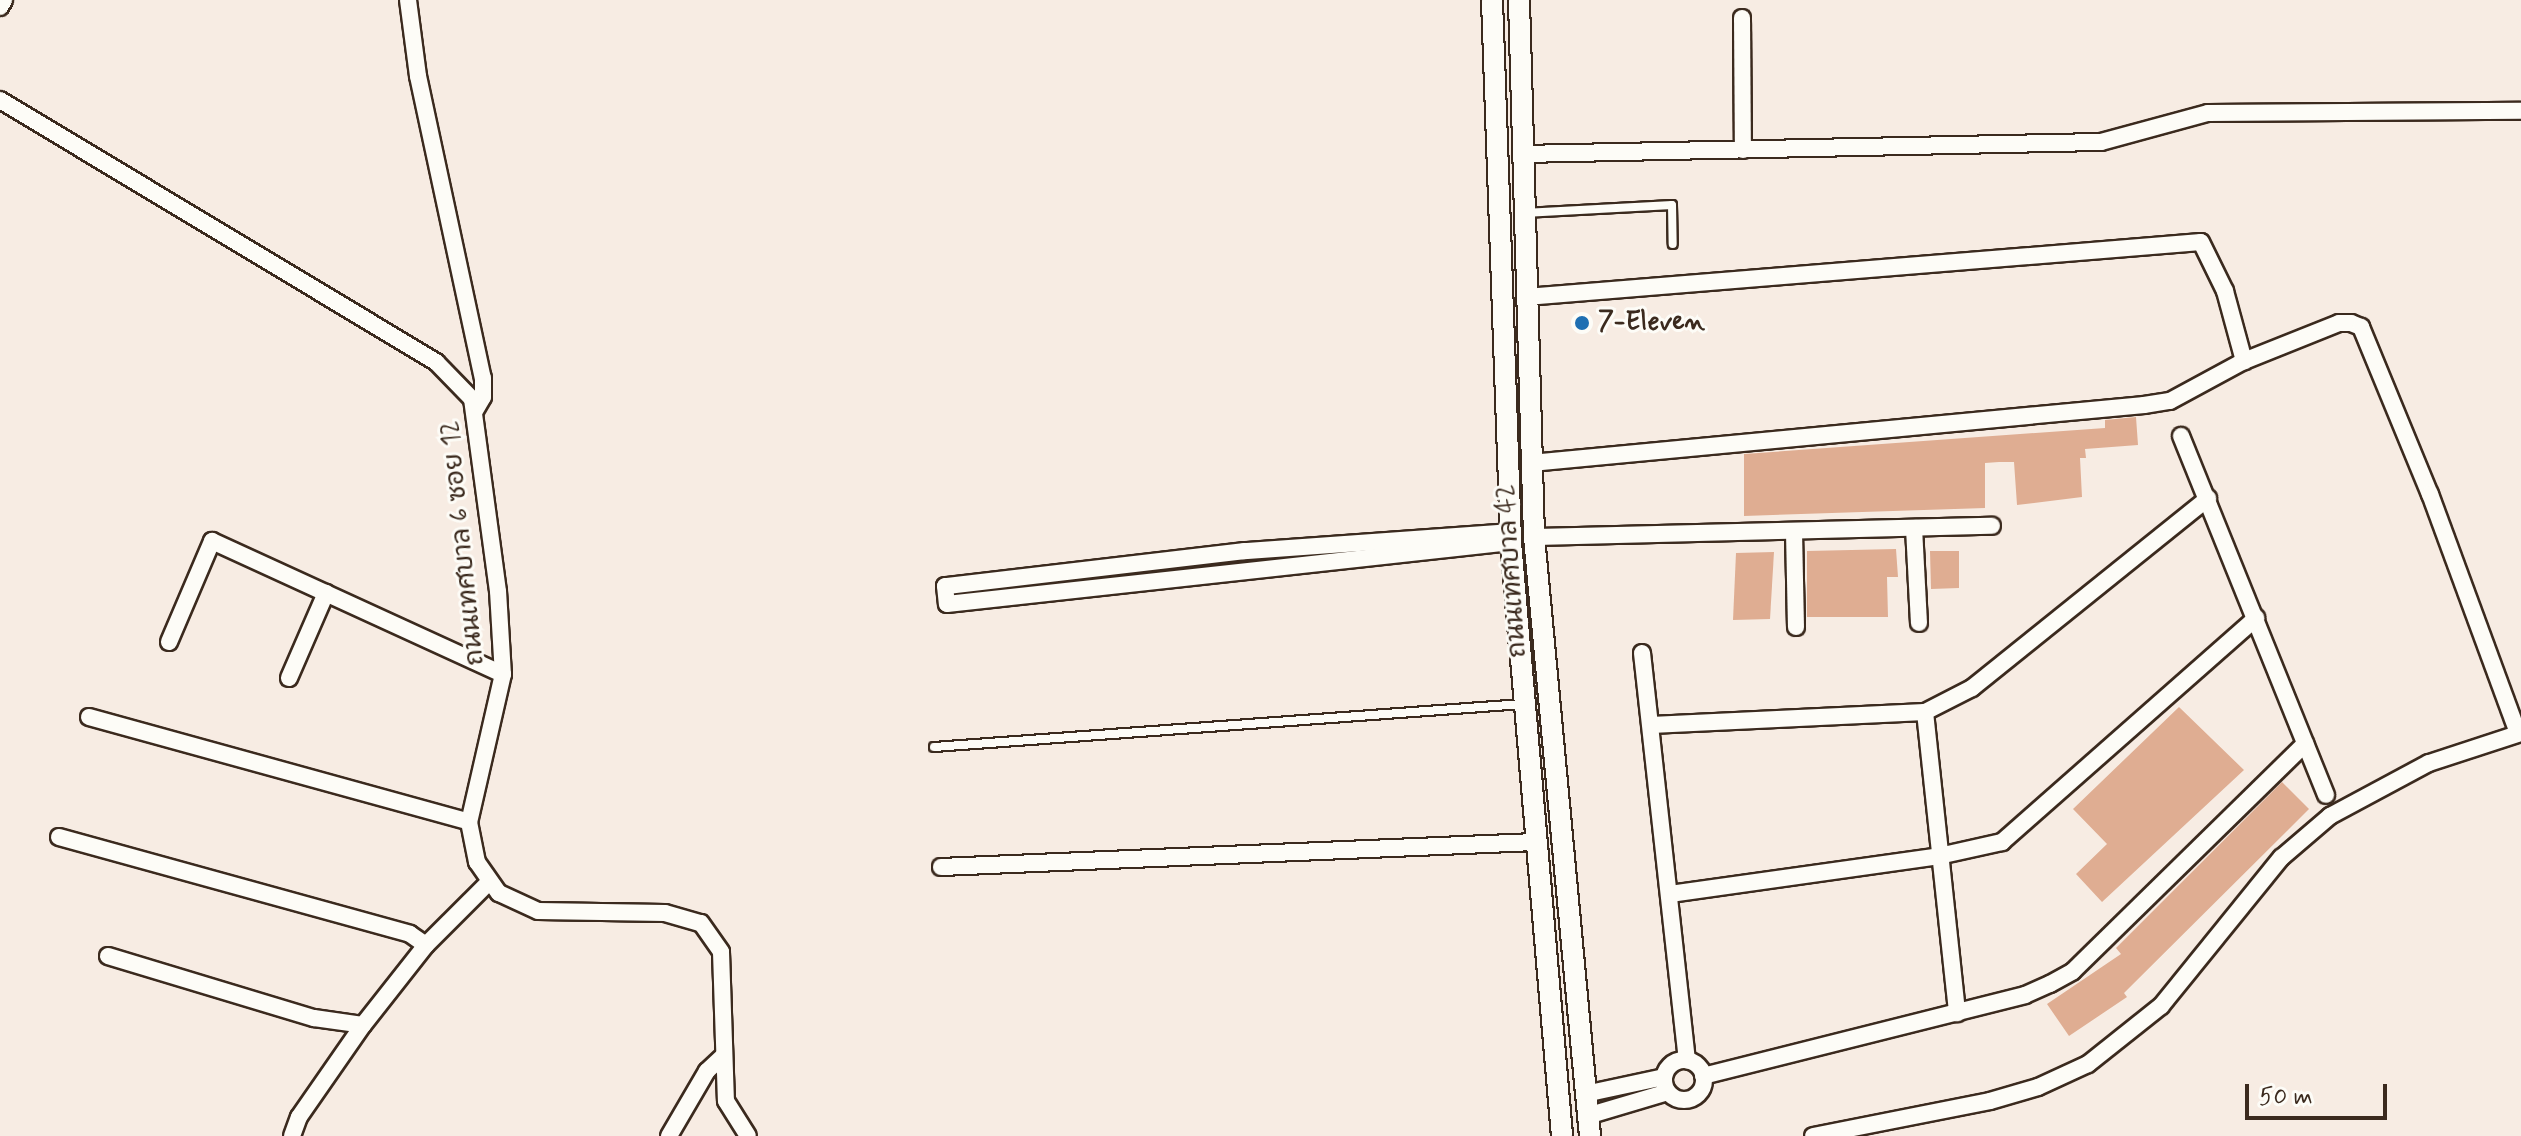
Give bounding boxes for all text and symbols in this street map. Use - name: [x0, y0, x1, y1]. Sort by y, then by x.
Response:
- place label: 7-Eleven: [1598, 307, 1705, 339]
- marker: 7-Eleven: [1573, 314, 1591, 332]
- street label: ถนนเทศบาล 6 ซอย 12: [436, 419, 492, 667]
- street label: ถนนเทศบาล 42: [1491, 483, 1535, 659]
- scale bar: [2249, 1068, 2391, 1118]
- text: 50 m: [2259, 1082, 2313, 1113]

